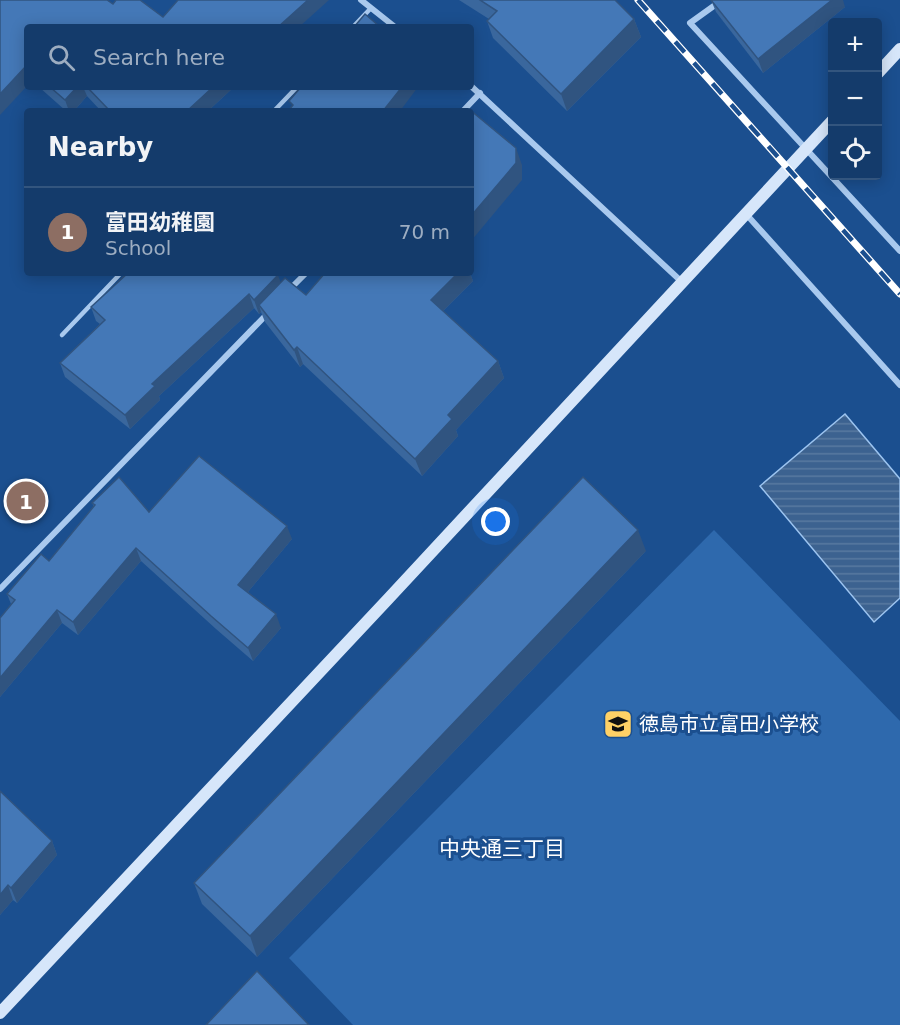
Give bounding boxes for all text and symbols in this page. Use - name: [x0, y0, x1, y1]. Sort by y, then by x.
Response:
- map controls: [828, 18, 882, 180]
- button: +: [828, 18, 882, 72]
- search box: [24, 24, 474, 90]
- icon: search: [45, 41, 78, 74]
- text: Search here: [93, 45, 225, 70]
- button: −: [828, 72, 882, 126]
- button: locate: [828, 126, 882, 180]
- text: Nearby: [48, 132, 153, 162]
- text: 富田幼稚園: [105, 210, 215, 235]
- text: 1: [61, 220, 74, 244]
- text: 70 m: [399, 220, 450, 244]
- text: School: [105, 236, 171, 260]
- pin: 1: [6, 478, 46, 524]
- your location: [481, 507, 510, 536]
- school or university icon: 徳島市立富田小学校: [602, 708, 634, 740]
- place label: 徳島市立富田小学校: [639, 712, 819, 736]
- district label: 中央通三丁目: [439, 837, 565, 861]

